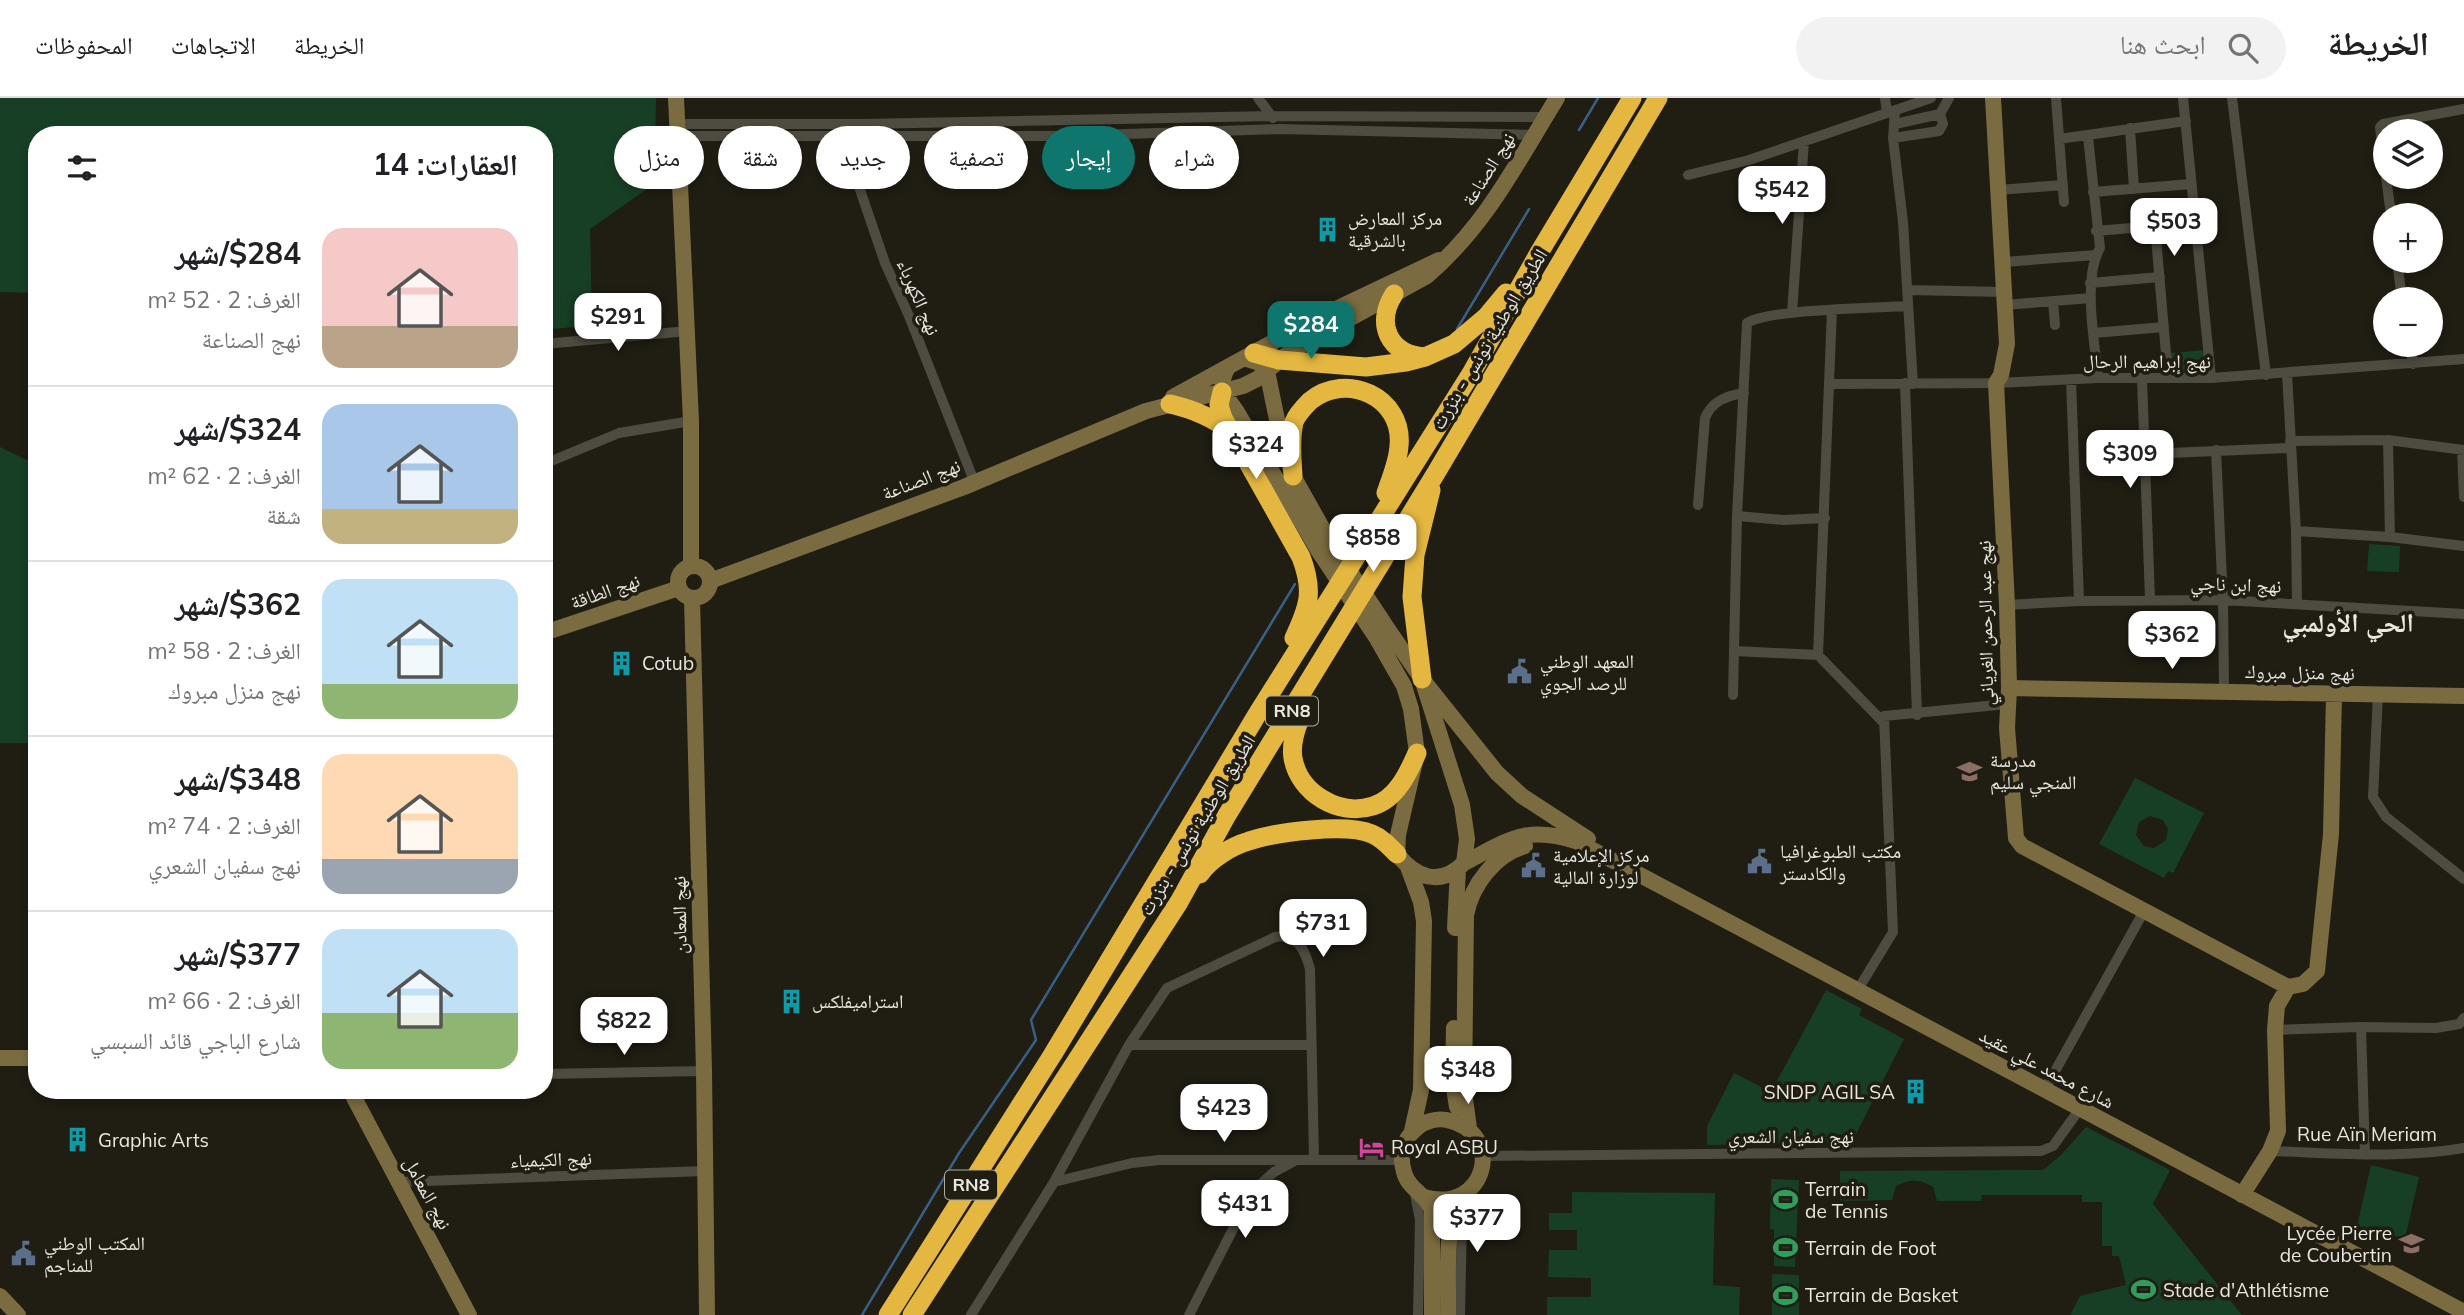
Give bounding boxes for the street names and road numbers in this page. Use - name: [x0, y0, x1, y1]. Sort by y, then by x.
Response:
- street label: نهج الصناعة: [1456, 128, 1521, 211]
- street label: الطريق الوطنية تونس - بنزرت: [1426, 244, 1552, 434]
- street label: نهج الكهرباء: [891, 255, 946, 339]
- street label: نهج إبراهيم الرحال: [2083, 349, 2211, 375]
- street label: نهج الصناعة: [878, 453, 964, 506]
- street label: نهج عبد الرحمن الغرياني: [1972, 540, 2002, 706]
- street label: نهج الطاقة: [567, 568, 643, 615]
- street label: نهج ابن ناجي: [2190, 570, 2282, 601]
- street label: نهج منزل مبروك: [2245, 659, 2355, 686]
- road number: RN8: [1266, 696, 1318, 726]
- street label: الطريق الوطنية تونس - بنزرت: [1134, 730, 1260, 920]
- street label: نهج المعادن: [666, 876, 693, 954]
- street label: شارع محمد علي عقيد: [1974, 1022, 2119, 1117]
- street label: Rue Aïn Meriam: [2297, 1122, 2437, 1146]
- street label: نهج سفيان الشعري: [1728, 1124, 1854, 1152]
- street label: نهج الكيمياء: [510, 1146, 592, 1173]
- street label: نهج المعامل: [398, 1152, 457, 1234]
- road number: RN8: [945, 1170, 997, 1200]

